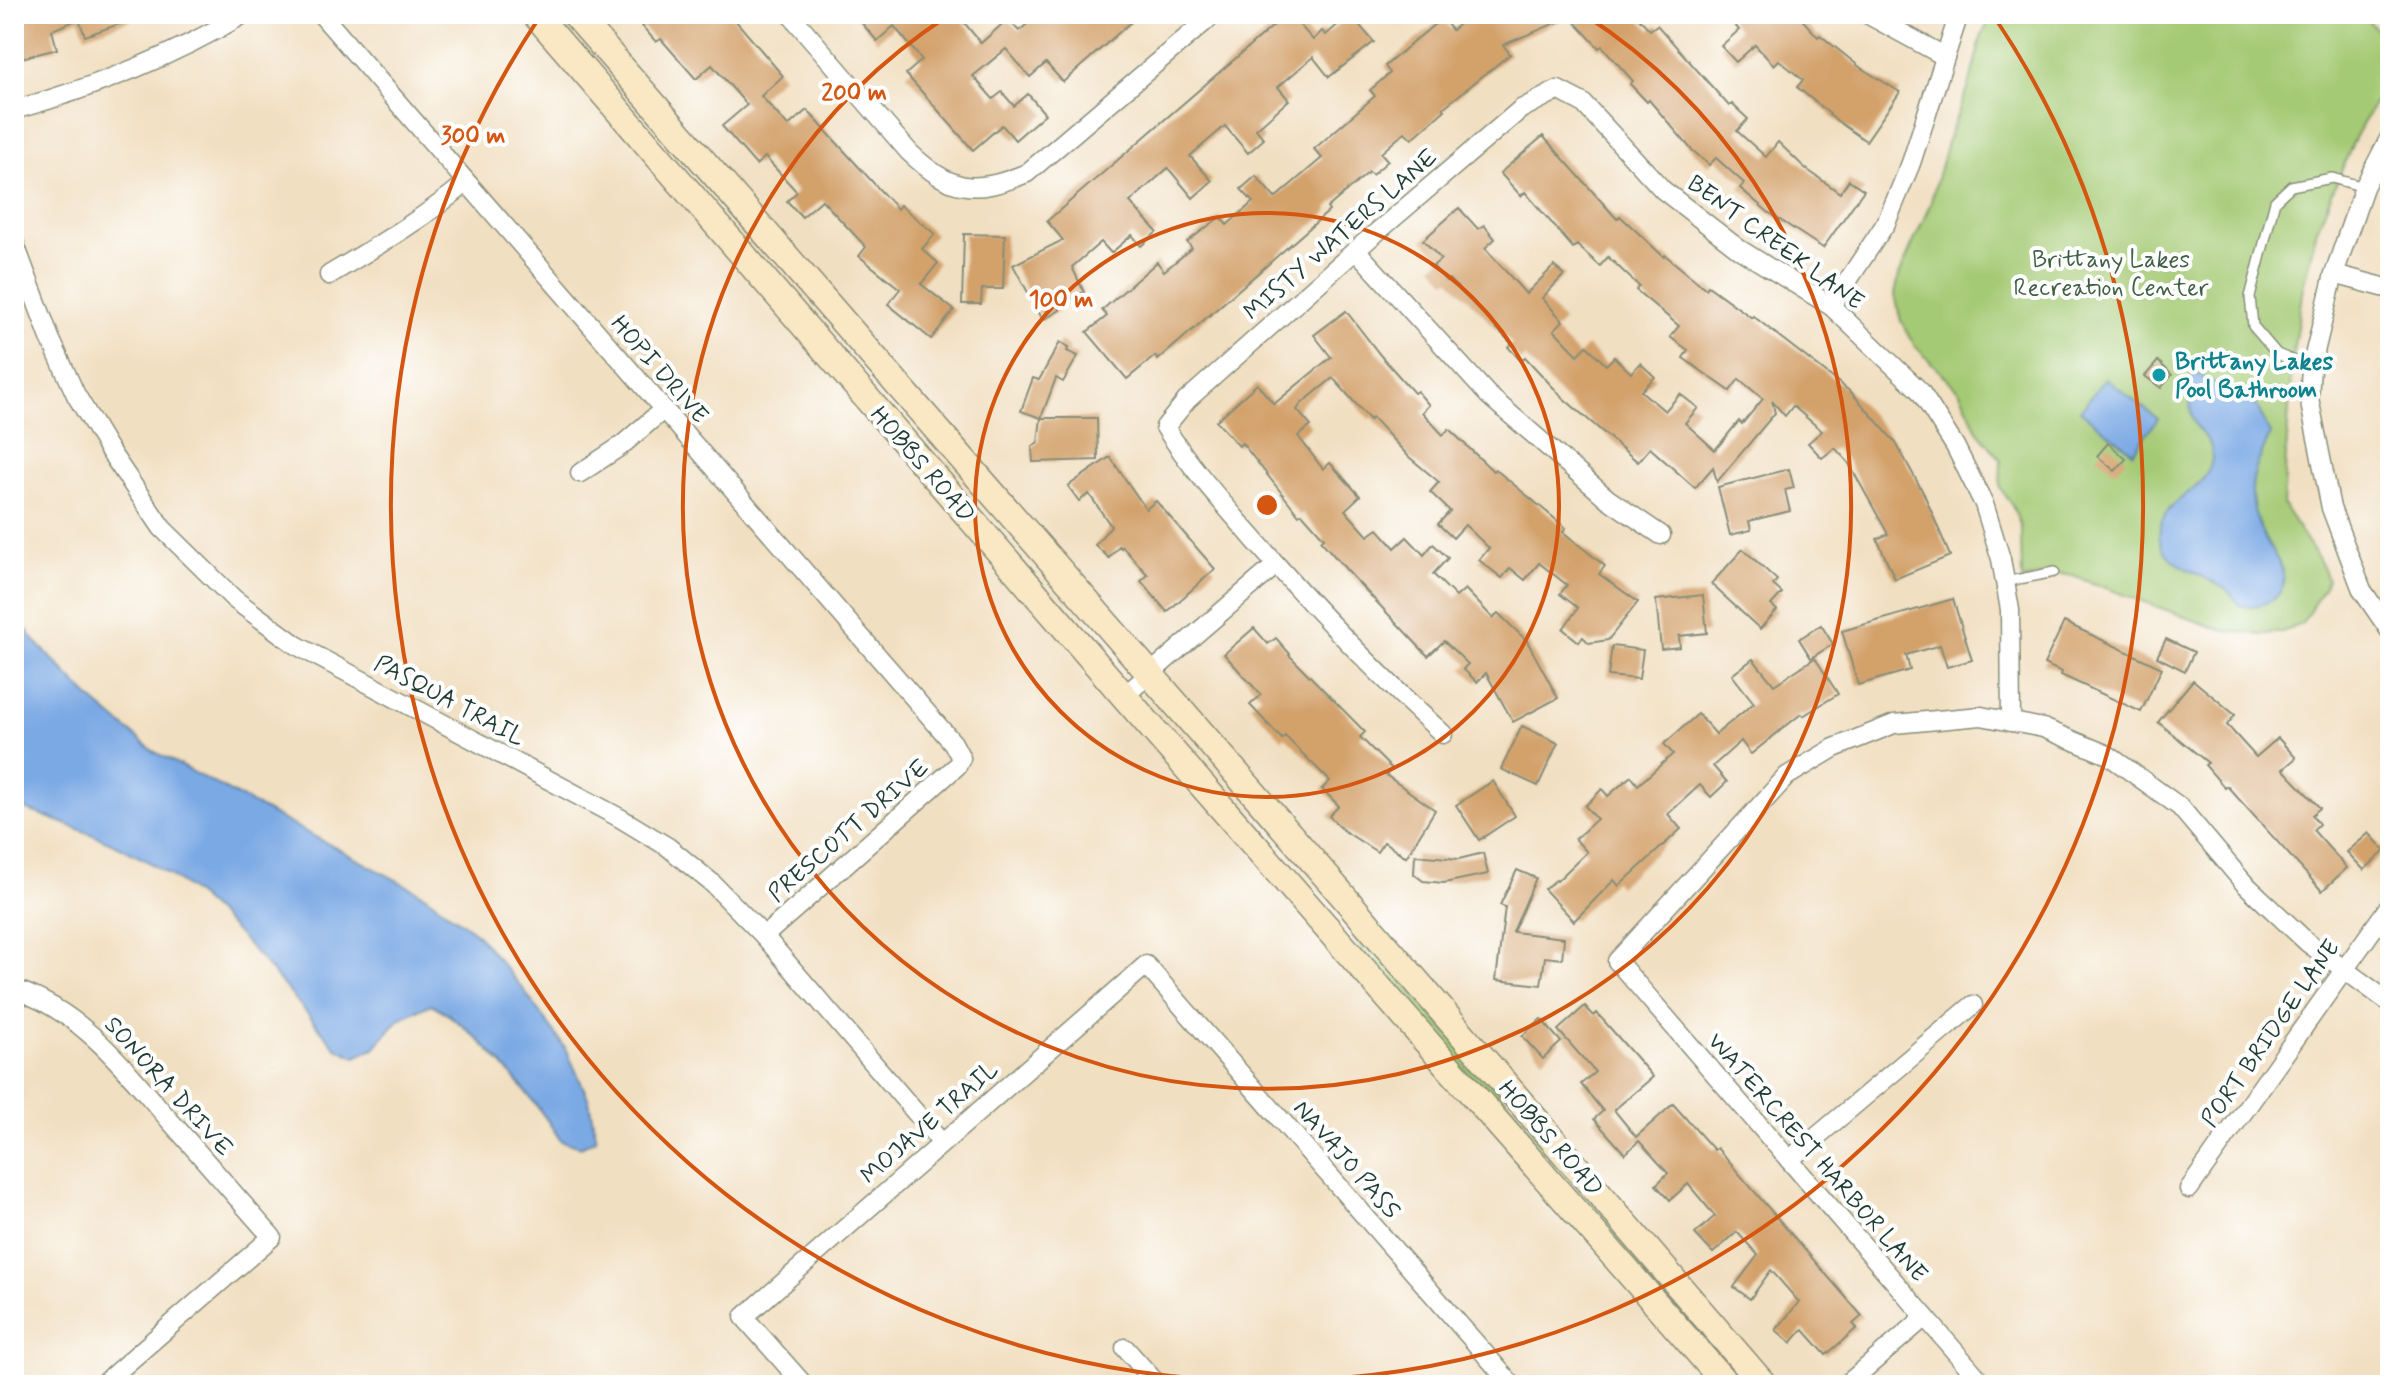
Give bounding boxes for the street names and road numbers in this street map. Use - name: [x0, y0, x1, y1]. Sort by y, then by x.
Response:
- street label: MISTY WATERS LANE: [1238, 142, 1444, 328]
- street label: BENT CREEK LANE: [1681, 169, 1870, 318]
- street label: HOPI DRIVE: [603, 309, 715, 431]
- street label: HOBBS ROAD: [863, 400, 981, 530]
- street label: PASQUA TRAIL: [369, 649, 530, 754]
- street label: PRESCOTT DRIVE: [762, 753, 936, 910]
- street label: PORT BRIDGE LANE: [2195, 934, 2348, 1134]
- street label: SONORA DRIVE: [97, 1010, 239, 1164]
- street label: WATERCREST HARBOR LANE: [1700, 1027, 1934, 1289]
- street label: MOJAVE TRAIL: [855, 1055, 1005, 1192]
- street label: HOBBS ROAD: [1491, 1074, 1609, 1204]
- street label: NAVAJO PASS: [1286, 1094, 1406, 1226]

